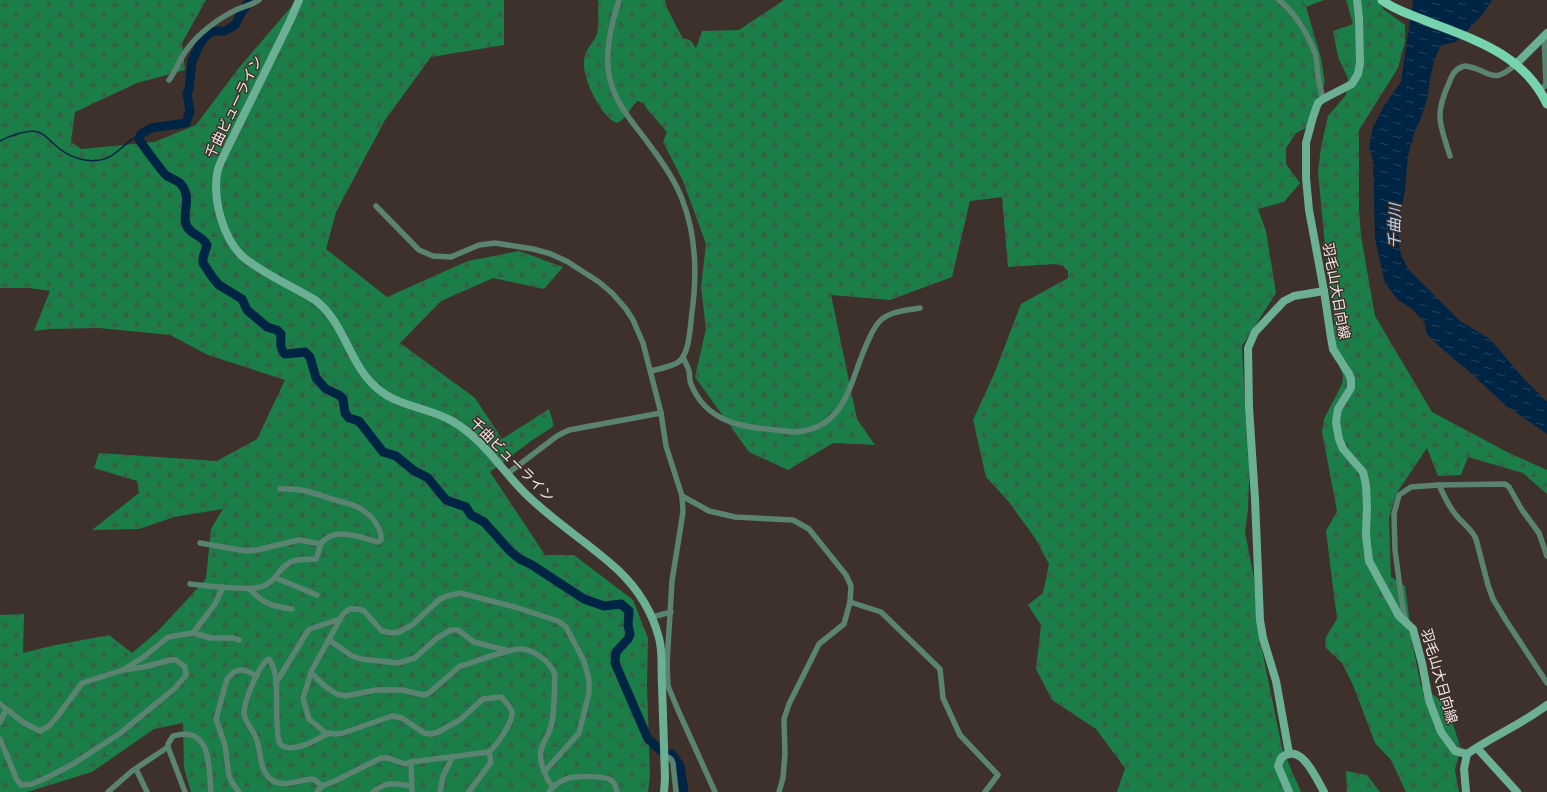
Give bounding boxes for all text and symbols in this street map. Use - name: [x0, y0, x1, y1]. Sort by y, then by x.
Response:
- street label: 千曲ビューライン: [202, 53, 266, 161]
- water label: 千曲川: [1386, 201, 1404, 249]
- street label: 羽毛山大日向線: [1319, 241, 1353, 341]
- street label: 千曲ビューライン: [466, 414, 558, 506]
- street label: 羽毛山大日向線: [1417, 627, 1461, 725]

